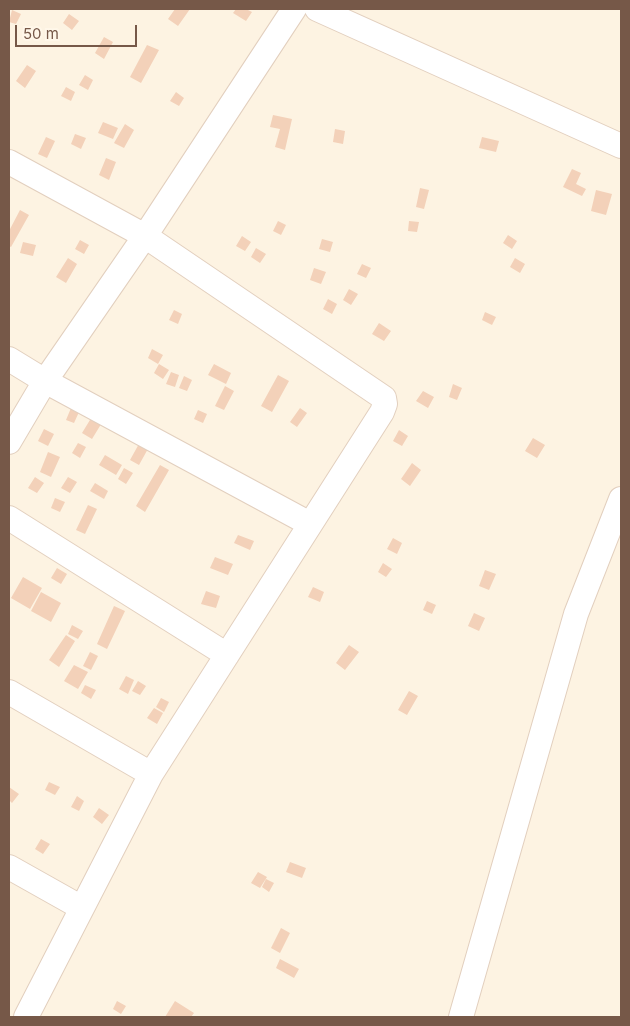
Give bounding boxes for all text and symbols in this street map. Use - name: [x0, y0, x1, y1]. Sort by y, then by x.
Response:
- scale bar: [18, 15, 140, 47]
- text: 50 m: [23, 24, 59, 43]

